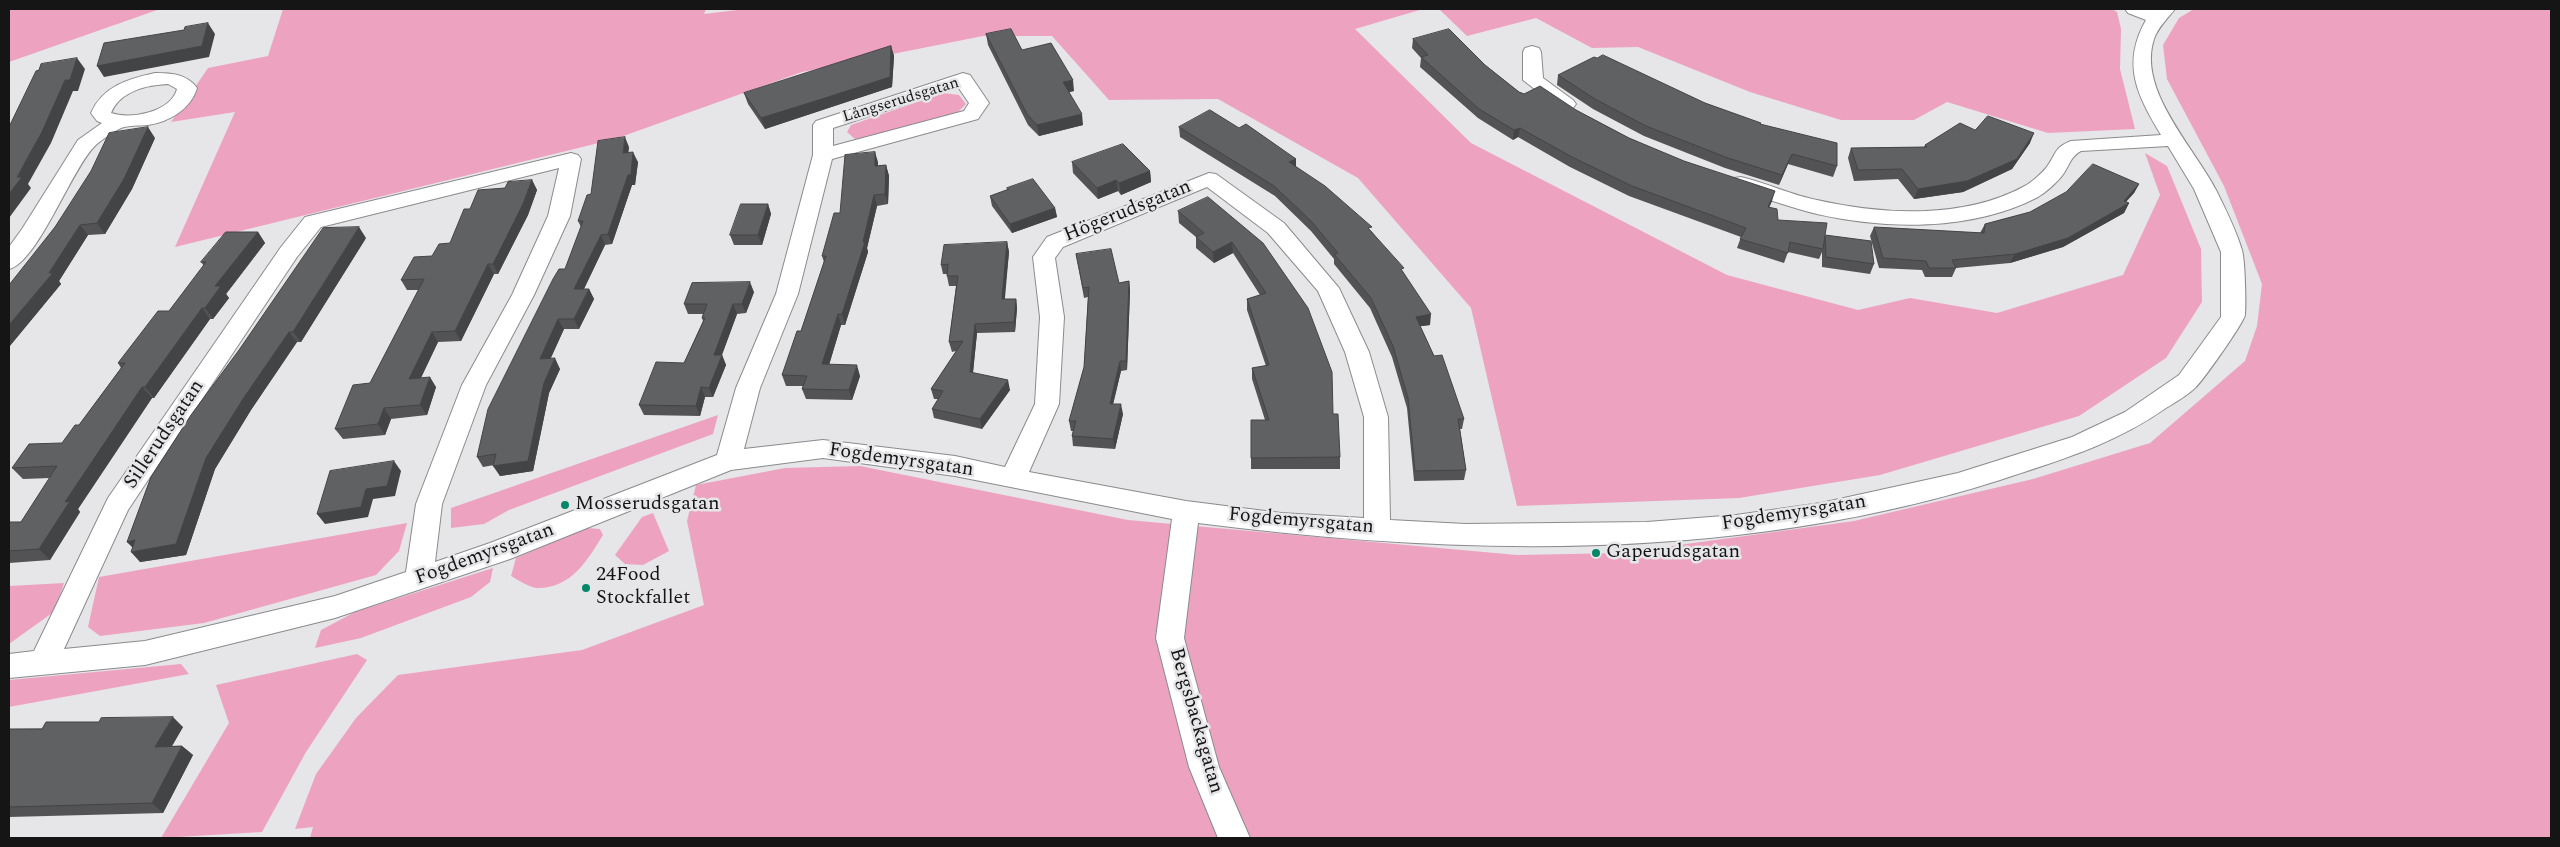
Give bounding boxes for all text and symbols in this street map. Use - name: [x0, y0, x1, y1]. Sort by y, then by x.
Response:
- street label: Långserudsgatan: [841, 74, 961, 128]
- street label: Högerudsgatan: [1061, 176, 1195, 248]
- street label: Sillerudsgatan: [120, 376, 210, 494]
- street label: Fogdemyrsgatan: [827, 439, 975, 483]
- street label: Fogdemyrsgatan: [1720, 491, 1868, 537]
- place label: Mosserudsgatan: [575, 493, 720, 517]
- marker: Mosserudsgatan: [559, 499, 571, 511]
- street label: Fogdemyrsgatan: [1227, 504, 1375, 540]
- street label: Fogdemyrsgatan: [412, 519, 558, 591]
- place label: Gaperudsgatan: [1606, 541, 1740, 565]
- marker: Gaperudsgatan: [1590, 547, 1602, 559]
- place label: 24Food Stockfallet: [596, 564, 690, 611]
- marker: 24Food Stockfallet: [580, 582, 592, 594]
- street label: Bergsbackagatan: [1163, 645, 1227, 797]

